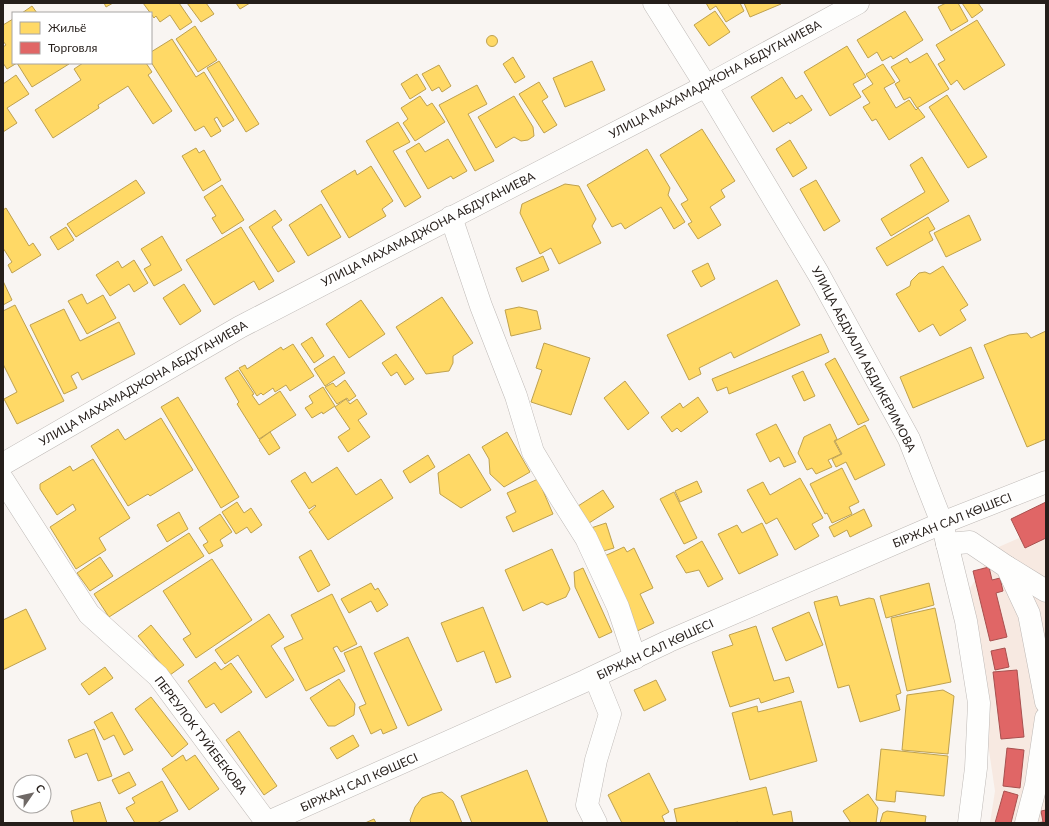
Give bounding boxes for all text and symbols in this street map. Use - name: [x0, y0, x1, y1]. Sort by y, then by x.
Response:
- legend: [12, 12, 152, 64]
- street label: УЛИЦА МАХАМАДЖОНА АБДУГАНИЕВА: [606, 16, 824, 141]
- text: Жильё: [48, 20, 86, 35]
- text: Торговля: [48, 40, 98, 55]
- street label: УЛИЦА МАХАМАДЖОНА АБДУГАНИЕВА: [319, 168, 538, 290]
- street label: УЛИЦА АБДУАЛИ АБДИКЕРИМОВА: [809, 264, 920, 455]
- street label: УЛИЦА МАХАМАДЖОНА АБДУГАНИЕВА: [36, 317, 251, 449]
- street label: БІРЖАН САЛ КӨШЕСІ: [890, 489, 1014, 551]
- street label: БІРЖАН САЛ КӨШЕСІ: [594, 615, 716, 683]
- street label: ПЕРЕУЛОК ТУЙЕБЕКОВА: [152, 673, 251, 798]
- street label: БІРЖАН САЛ КӨШЕСІ: [298, 749, 420, 815]
- north arrow: [12, 774, 52, 814]
- text: С: [33, 781, 49, 795]

